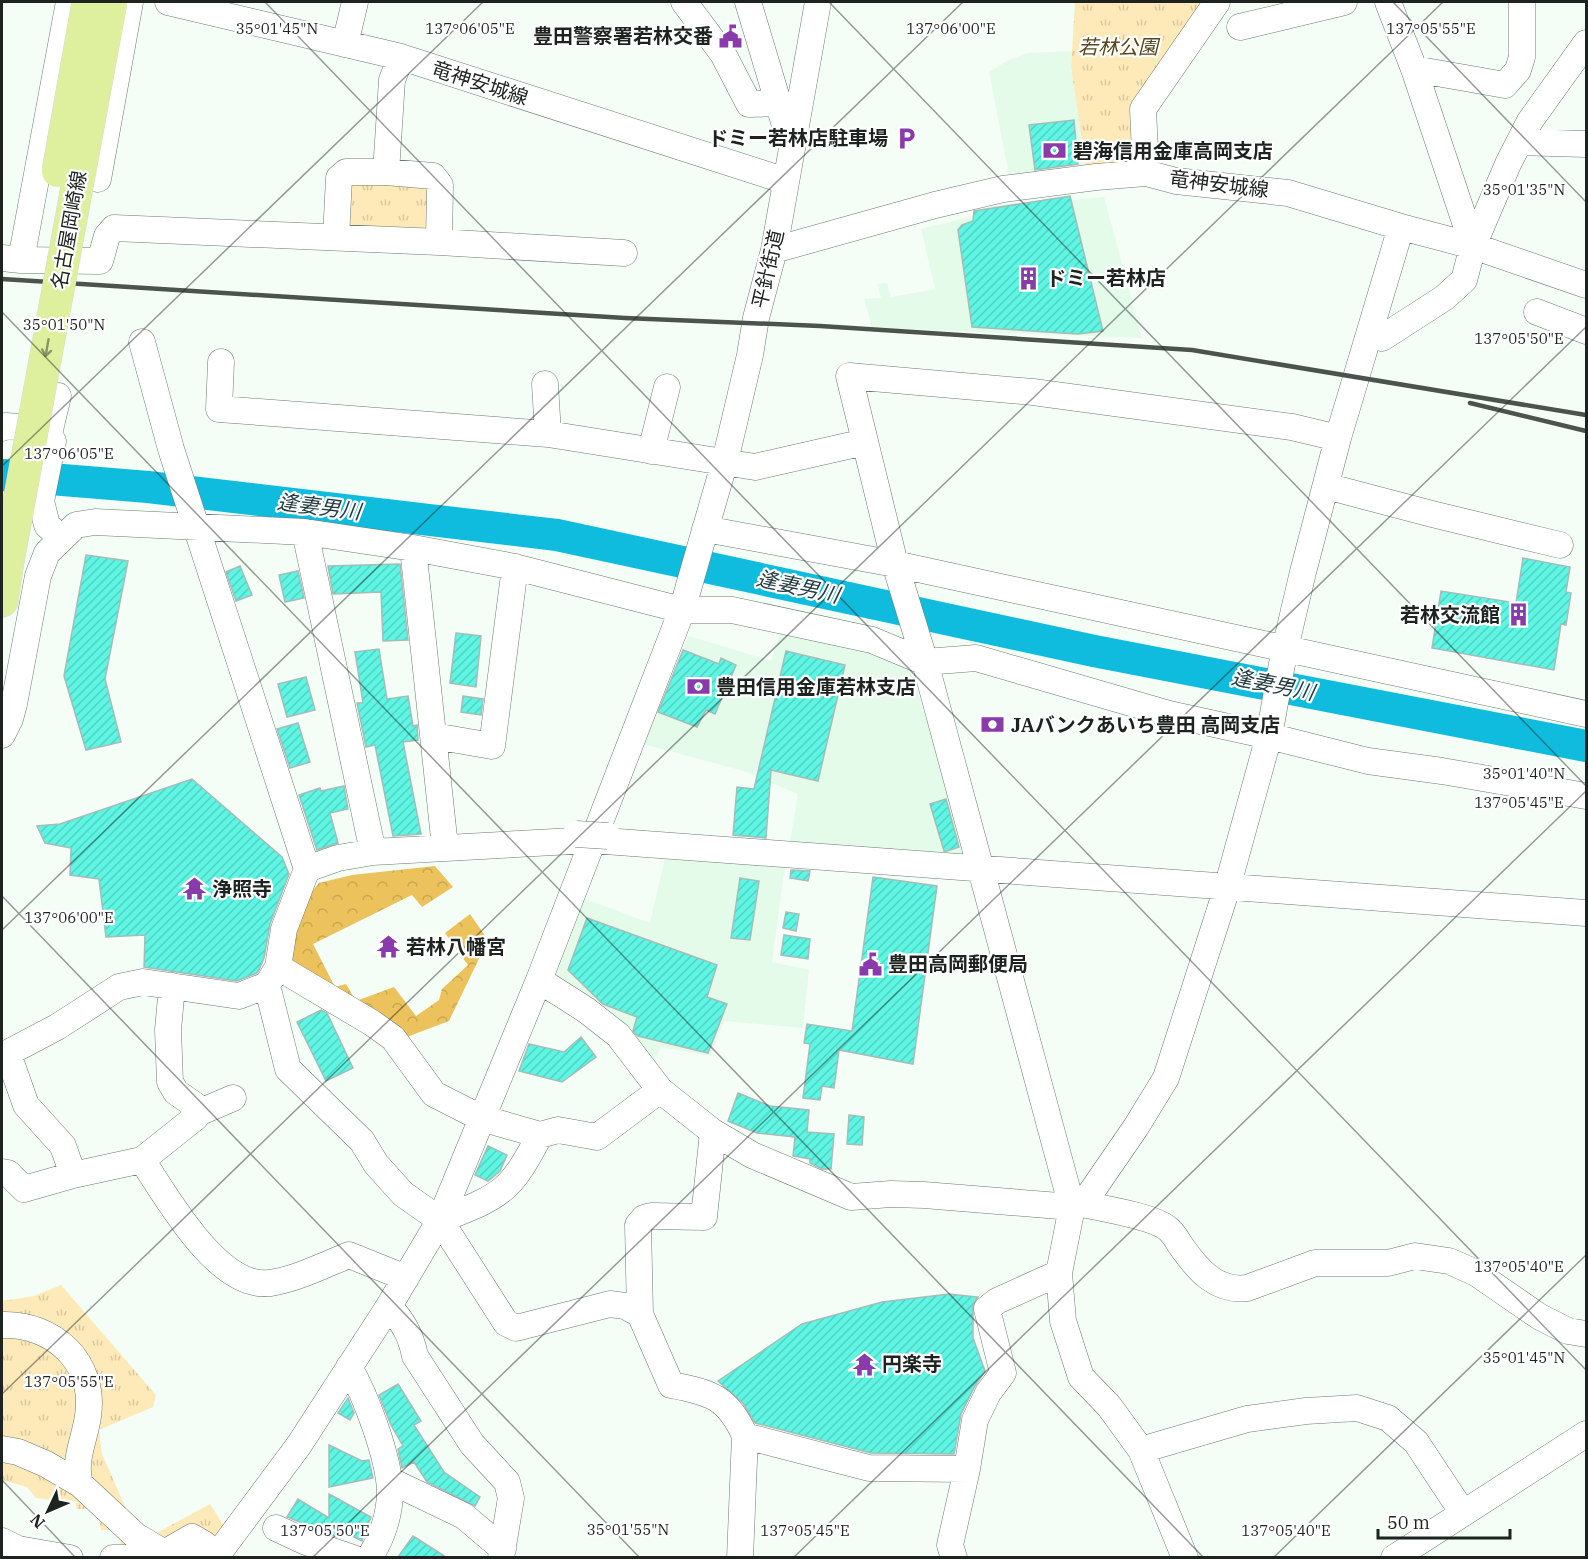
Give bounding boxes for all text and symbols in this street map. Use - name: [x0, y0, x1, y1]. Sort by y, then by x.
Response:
- text: 35°01'45"N: [236, 19, 318, 38]
- text: 137°06'05"E: [425, 19, 515, 38]
- text: 137°06'00"E: [906, 19, 996, 38]
- text: 137°05'55"E: [1386, 19, 1476, 38]
- place label: 豊田警察署若林交番: [533, 22, 713, 49]
- public building icon: 豊田警察署若林交番: [718, 23, 744, 49]
- park label: 若林公園: [1078, 33, 1161, 60]
- street label: 竜神安城線: [428, 54, 532, 111]
- place label: ドミー若林店駐車場: [708, 124, 888, 151]
- parking icon: ドミー若林店駐車場: [893, 125, 919, 151]
- place label: 碧海信用金庫高岡支店: [1073, 137, 1273, 164]
- bank icon: 碧海信用金庫高岡支店: [1042, 138, 1068, 164]
- street label: 竜神安城線: [1168, 164, 1270, 203]
- street label: 名古屋岡崎線: [45, 168, 92, 291]
- text: 35°01'35"N: [1483, 180, 1565, 199]
- street label: 平針街道: [745, 227, 790, 311]
- place label: ドミー若林店: [1046, 264, 1166, 291]
- building icon: ドミー若林店: [1015, 265, 1041, 291]
- text: 35°01'50"N: [23, 315, 105, 334]
- text: 137°05'50"E: [1474, 329, 1564, 348]
- one-way arrow: [41, 338, 52, 358]
- text: 137°06'05"E: [24, 444, 114, 463]
- water label: 逢妻男川: [276, 487, 364, 525]
- water label: 逢妻男川: [754, 564, 844, 609]
- place label: 若林交流館: [1400, 601, 1500, 628]
- building icon: 若林交流館: [1505, 602, 1531, 628]
- water label: 逢妻男川: [1229, 662, 1319, 706]
- place label: 豊田信用金庫若林支店: [716, 673, 916, 700]
- bank icon: 豊田信用金庫若林支店: [685, 674, 711, 700]
- place label: JAバンクあいち豊田 高岡支店: [1011, 711, 1280, 738]
- bank icon: JAバンクあいち豊田 高岡支店: [980, 712, 1006, 738]
- text: 35°01'40"N: [1483, 764, 1565, 783]
- text: 137°05'45"E: [1474, 793, 1564, 812]
- place label: 浄照寺: [212, 875, 272, 902]
- temple icon: 浄照寺: [181, 876, 207, 902]
- text: 137°06'00"E: [24, 908, 114, 927]
- place label: 若林八幡宮: [406, 933, 506, 960]
- temple icon: 若林八幡宮: [375, 934, 401, 960]
- place label: 豊田高岡郵便局: [888, 950, 1028, 977]
- public building icon: 豊田高岡郵便局: [857, 951, 883, 977]
- text: 137°05'40"E: [1474, 1257, 1564, 1276]
- text: 35°01'45"N: [1483, 1348, 1565, 1367]
- place label: 円楽寺: [882, 1350, 942, 1377]
- temple icon: 円楽寺: [851, 1351, 877, 1377]
- text: 137°05'55"E: [24, 1372, 114, 1391]
- north arrow: [18, 1481, 78, 1541]
- scale bar: [1378, 1502, 1510, 1540]
- text: N: [26, 1510, 49, 1533]
- text: 50 m: [1387, 1511, 1430, 1534]
- text: 35°01'55"N: [587, 1520, 669, 1539]
- text: 137°05'50"E: [280, 1521, 370, 1540]
- text: 137°05'45"E: [760, 1521, 850, 1540]
- text: 137°05'40"E: [1241, 1521, 1331, 1540]

